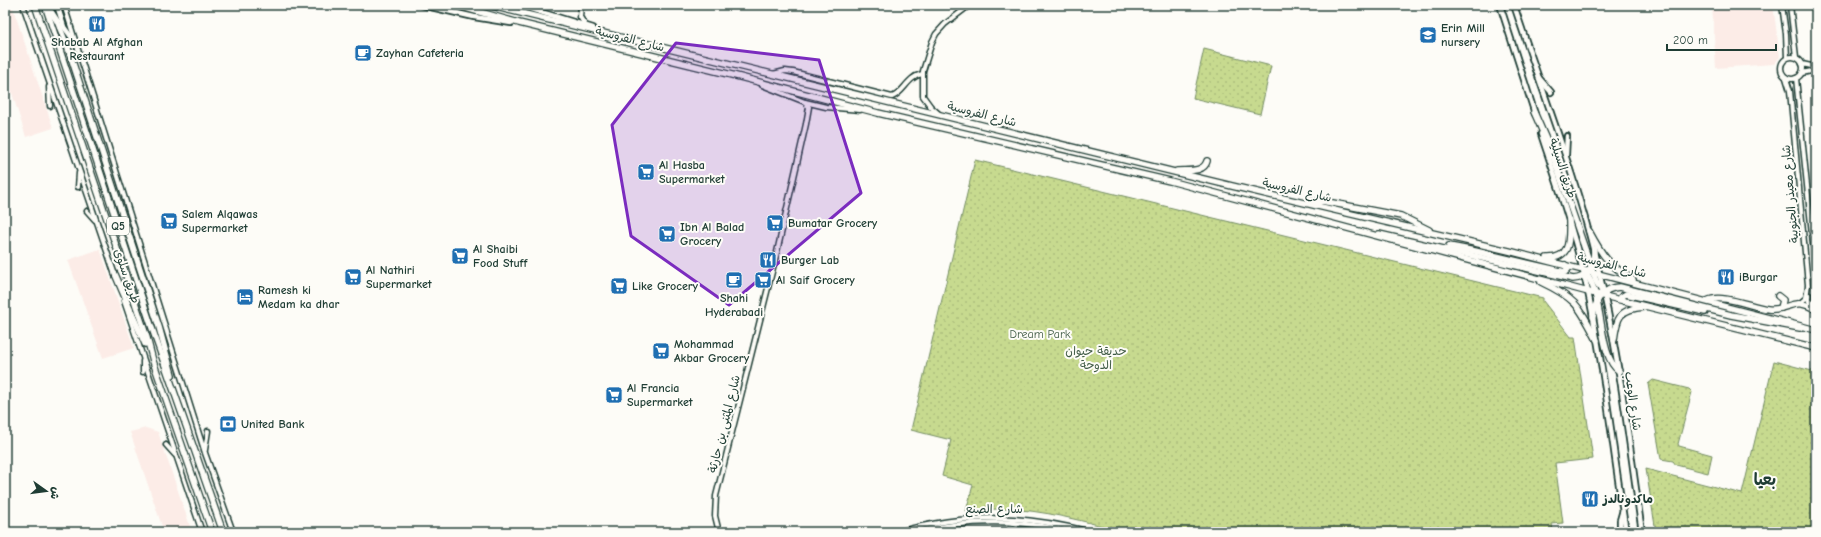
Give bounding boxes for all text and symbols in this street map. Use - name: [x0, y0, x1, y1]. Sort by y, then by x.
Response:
- restaurant icon: Shabab Al Afghan Restaurant: [87, 14, 107, 34]
- place label: Erin Mill nursery: [1441, 21, 1485, 49]
- street label: شارع الفروسية: [593, 24, 666, 56]
- school or university icon: Erin Mill nursery: [1418, 25, 1438, 45]
- scale bar: [1667, 26, 1776, 52]
- text: 200 m: [1673, 33, 1708, 47]
- place label: Shabab Al Afghan Restaurant: [51, 35, 143, 63]
- cafe icon: Zayhan Cafeteria: [353, 43, 373, 63]
- place label: Zayhan Cafeteria: [376, 46, 464, 60]
- street label: شارع الفروسية: [945, 99, 1018, 131]
- street label: طريق السيلية: [1547, 136, 1579, 200]
- street label: شارع معيذر الجنوبية: [1779, 144, 1803, 244]
- place label: Al Hasba Supermarket: [659, 158, 726, 186]
- supermarket icon: Al Hasba Supermarket: [636, 162, 656, 182]
- street label: شارع الفروسية: [1260, 175, 1333, 207]
- place label: Salem Alqawas Supermarket: [182, 207, 258, 235]
- supermarket icon: Salem Alqawas Supermarket: [159, 211, 179, 231]
- supermarket icon: Bumatar Grocery: [765, 213, 785, 233]
- place label: Bumatar Grocery: [788, 216, 878, 230]
- road number: Q5: [107, 217, 129, 235]
- place label: Ibn Al Balad Grocery: [680, 220, 744, 248]
- supermarket icon: Ibn Al Balad Grocery: [657, 224, 677, 244]
- place label: Al Shaibi Food Stuff: [473, 242, 528, 270]
- supermarket icon: Al Shaibi Food Stuff: [450, 246, 470, 266]
- street label: طريق سلوى: [110, 247, 143, 306]
- restaurant icon: Burger Lab: [758, 250, 778, 270]
- street label: شارع الفروسية: [1575, 250, 1648, 282]
- place label: Burger Lab: [781, 253, 839, 267]
- place label: Al Nathiri Supermarket: [366, 263, 433, 291]
- supermarket icon: Al Nathiri Supermarket: [343, 267, 363, 287]
- restaurant icon: iBurgar: [1716, 267, 1736, 287]
- cafe icon: Shahi Hyderabadi: [724, 270, 744, 290]
- supermarket icon: Al Saif Grocery: [753, 270, 773, 290]
- place label: iBurgar: [1739, 270, 1778, 284]
- place label: Al Saif Grocery: [776, 273, 855, 287]
- supermarket icon: Like Grocery: [609, 276, 629, 296]
- place label: Like Grocery: [632, 279, 699, 293]
- place label: Ramesh ki Medam ka dhar: [258, 283, 339, 311]
- hotel icon: Ramesh ki Medam ka dhar: [235, 287, 255, 307]
- place label: Shahi Hyderabadi: [705, 291, 763, 319]
- park label: Dream Park: [1009, 327, 1071, 341]
- place label: Mohammad Akbar Grocery: [674, 337, 750, 365]
- supermarket icon: Mohammad Akbar Grocery: [651, 341, 671, 361]
- park label: حديقة حيوان الدوحة: [1065, 344, 1127, 373]
- street label: شارع الوعب: [1620, 371, 1644, 432]
- street label: شارع المثنى بن حارثة: [705, 374, 745, 475]
- place label: Al Francia Supermarket: [627, 381, 694, 409]
- supermarket icon: Al Francia Supermarket: [604, 385, 624, 405]
- bank icon: United Bank: [218, 414, 238, 434]
- place label: United Bank: [241, 417, 304, 431]
- north arrow: [26, 471, 66, 511]
- district label: بعيا: [1754, 471, 1776, 489]
- text: ش: [47, 486, 63, 501]
- restaurant icon: ماكدونالدز: [1580, 489, 1600, 509]
- place label: ماكدونالدز: [1602, 492, 1653, 507]
- street label: شارع الصنع: [965, 502, 1023, 518]

